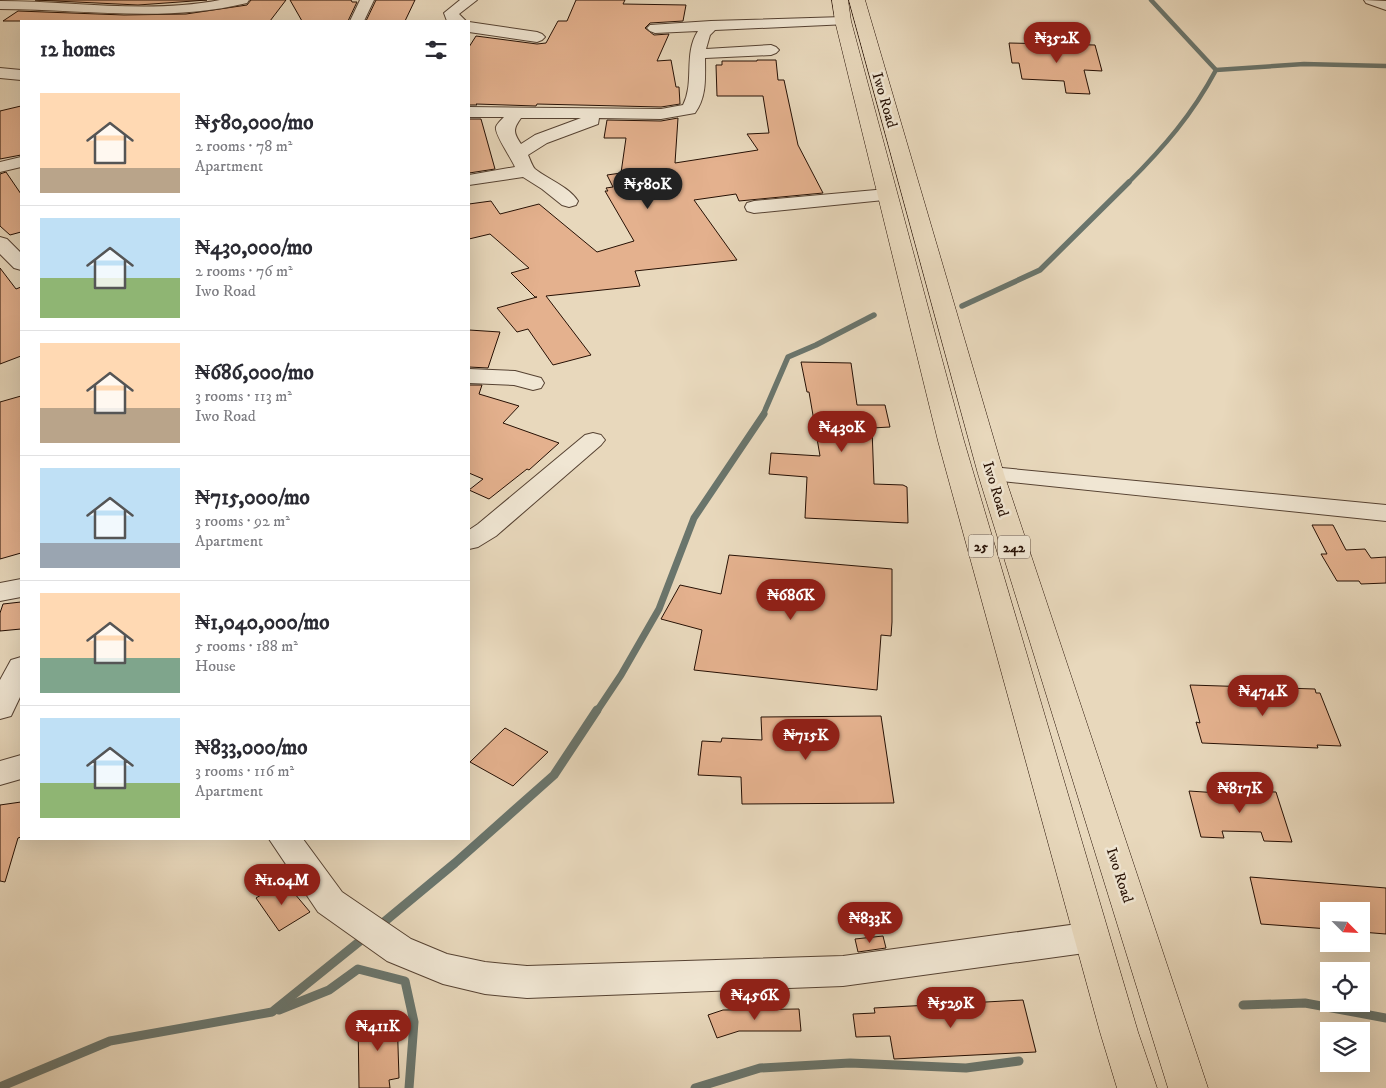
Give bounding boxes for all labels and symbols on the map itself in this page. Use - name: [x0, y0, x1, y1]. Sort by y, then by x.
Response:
- pin: ₦352K: [1022, 22, 1092, 64]
- street label: Iwo Road: [868, 70, 902, 131]
- pin: ₦580K: [613, 168, 683, 210]
- pin: ₦430K: [807, 410, 877, 453]
- street label: Iwo Road: [978, 459, 1013, 520]
- road number: 25: [968, 534, 994, 558]
- road number: 242: [998, 536, 1030, 558]
- pin: ₦686K: [756, 578, 826, 621]
- pin: ₦474K: [1228, 674, 1298, 717]
- pin: ₦715K: [771, 718, 841, 761]
- pin: ₦817K: [1205, 772, 1275, 814]
- street label: Iwo Road: [1102, 845, 1138, 906]
- pin: ₦1.04M: [241, 864, 323, 906]
- pin: ₦833K: [835, 902, 905, 944]
- north arrow: [1320, 902, 1370, 952]
- pin: ₦456K: [720, 978, 790, 1021]
- pin: ₦529K: [916, 986, 986, 1029]
- pin: ₦411K: [343, 1010, 413, 1052]

